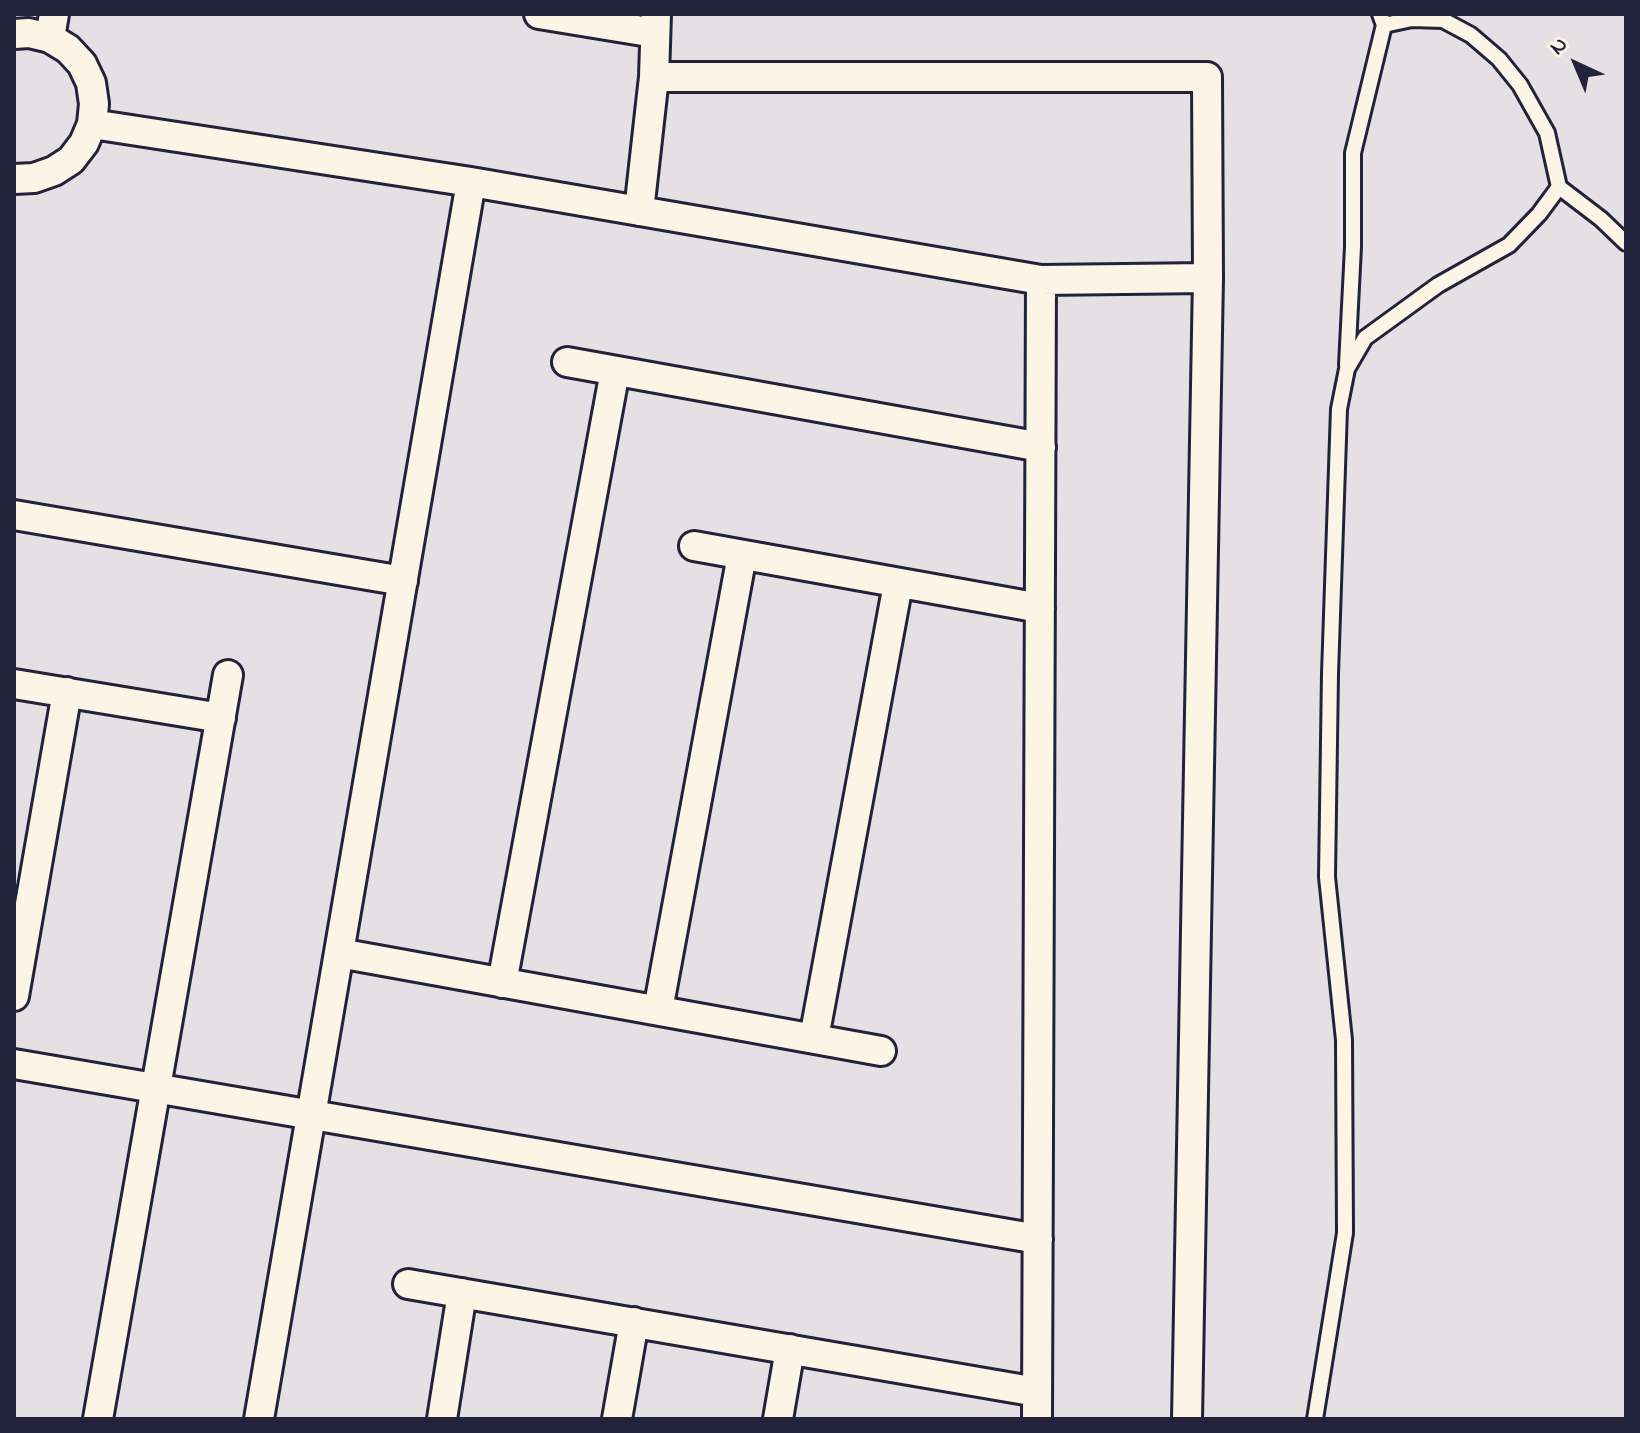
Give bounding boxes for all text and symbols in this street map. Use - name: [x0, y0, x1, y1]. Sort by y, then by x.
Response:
- north arrow: [1536, 24, 1616, 104]
- text: N: [1543, 30, 1576, 63]

